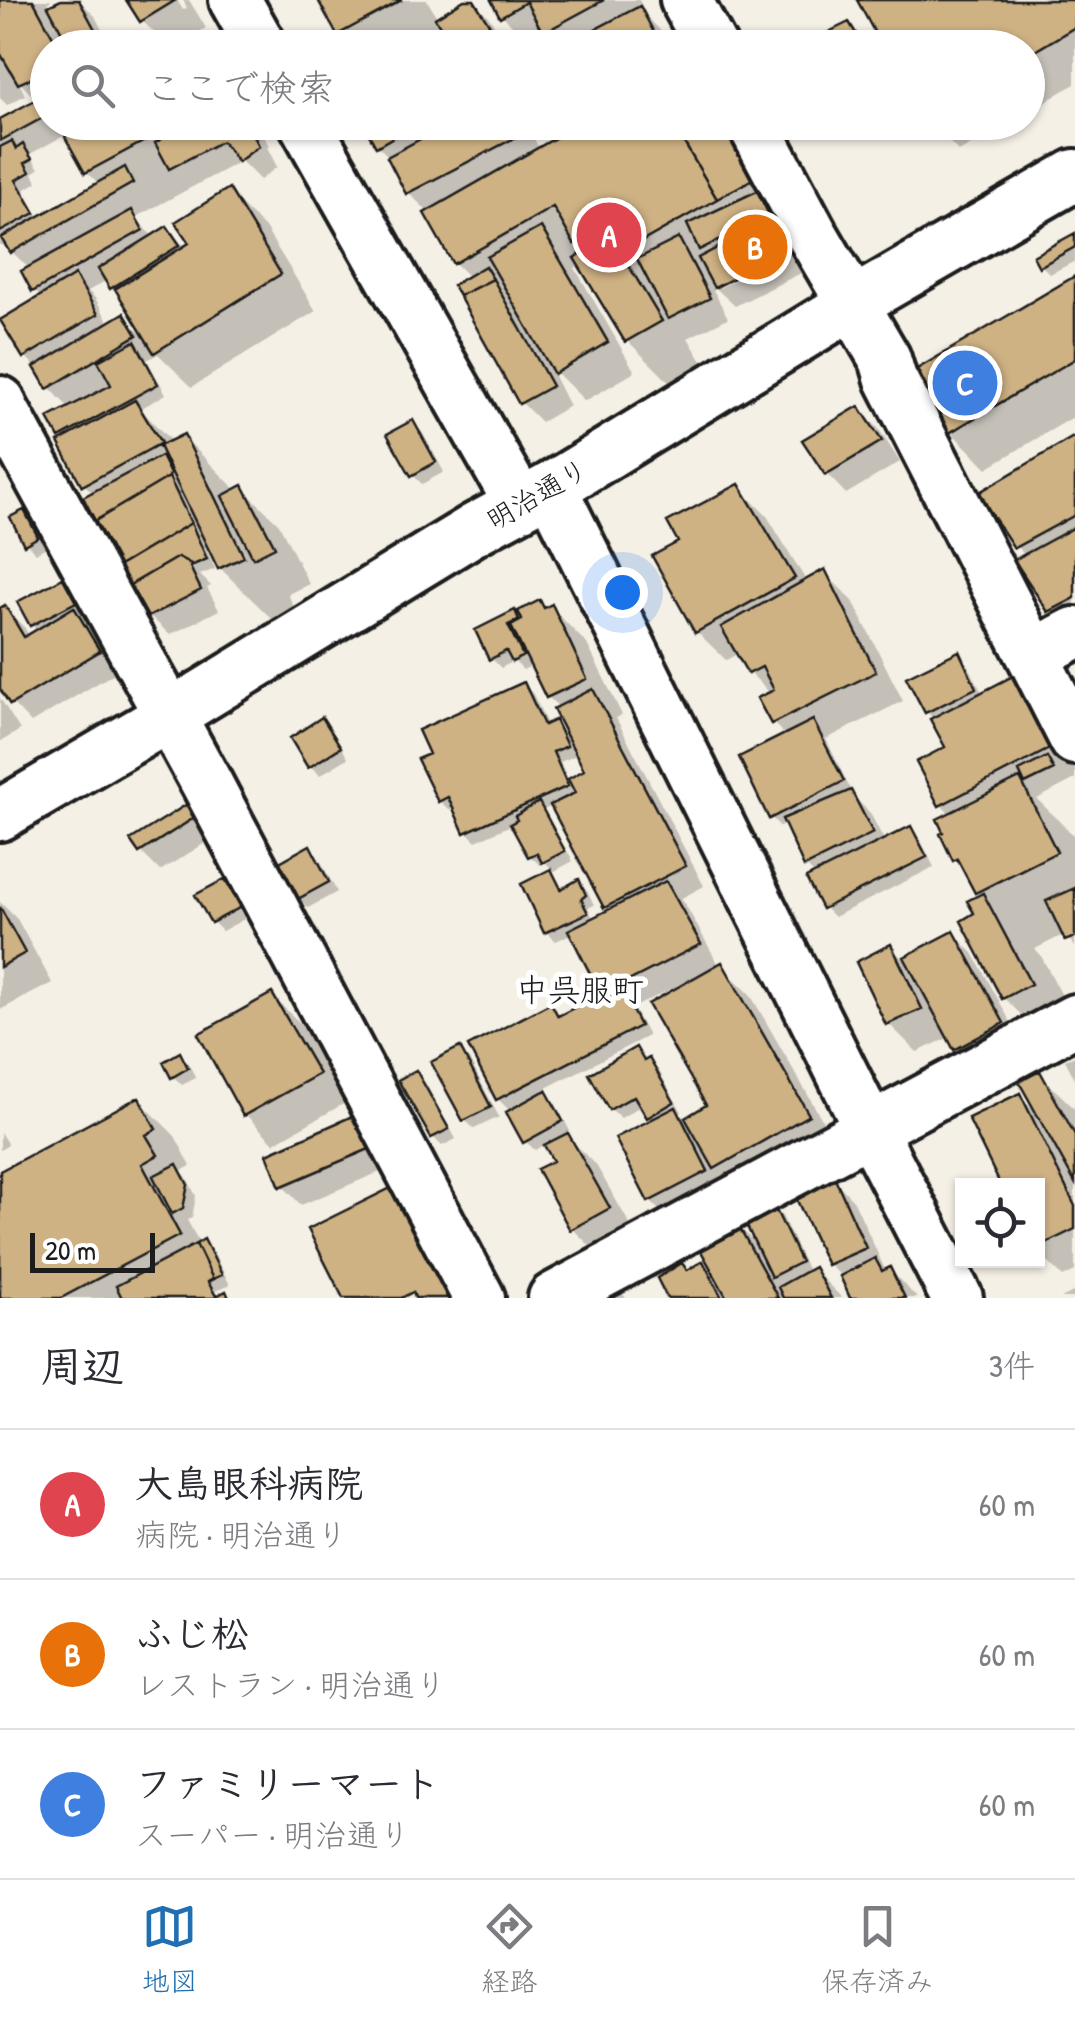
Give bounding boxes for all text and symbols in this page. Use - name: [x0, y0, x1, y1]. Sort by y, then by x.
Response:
- search box: [30, 30, 1045, 140]
- icon: search: [65, 58, 120, 113]
- text: ここで検索: [145, 61, 335, 113]
- pin: A: [576, 198, 642, 272]
- pin: B: [722, 210, 788, 284]
- pin: C: [932, 346, 998, 420]
- street label: 明治通り: [479, 450, 595, 538]
- your location: [597, 567, 648, 618]
- district label: 中呉服町: [516, 968, 644, 1011]
- map controls: [955, 1178, 1045, 1268]
- button: locate: [955, 1178, 1045, 1268]
- scale bar: [30, 1228, 155, 1272]
- text: 20 m: [45, 1231, 96, 1269]
- text: 周辺: [40, 1337, 124, 1394]
- text: 3件: [989, 1344, 1035, 1387]
- text: 大島眼科病院: [135, 1457, 363, 1509]
- text: A: [65, 1483, 80, 1526]
- text: 60 m: [979, 1483, 1035, 1526]
- text: 病院 · 明治通り: [135, 1513, 348, 1556]
- text: ふじ松: [135, 1607, 249, 1659]
- text: B: [64, 1633, 81, 1676]
- text: 60 m: [979, 1633, 1035, 1676]
- text: レストラン · 明治通り: [135, 1663, 447, 1706]
- text: ファミリーマート: [135, 1757, 441, 1809]
- text: C: [64, 1783, 81, 1826]
- text: 60 m: [979, 1783, 1035, 1826]
- text: スーパー · 明治通り: [135, 1813, 411, 1856]
- tab: 地図: [142, 1899, 198, 2000]
- tab: 経路: [481, 1899, 537, 2000]
- tab: 保存済み: [821, 1899, 933, 2000]

